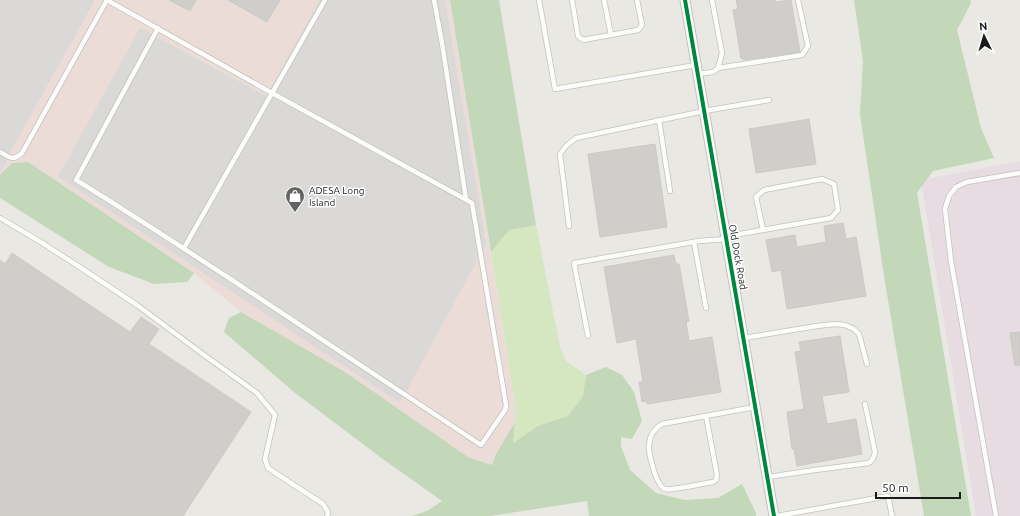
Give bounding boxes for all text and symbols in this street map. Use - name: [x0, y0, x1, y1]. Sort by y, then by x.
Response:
- north arrow: [964, 16, 1004, 56]
- text: N: [979, 20, 988, 32]
- shop icon: ADESA Long Island: [284, 185, 306, 213]
- place label: ADESA Long Island: [309, 185, 365, 208]
- street label: Old Dock Road: [727, 223, 749, 291]
- scale bar: [876, 474, 960, 500]
- text: 50 m: [882, 481, 909, 494]

